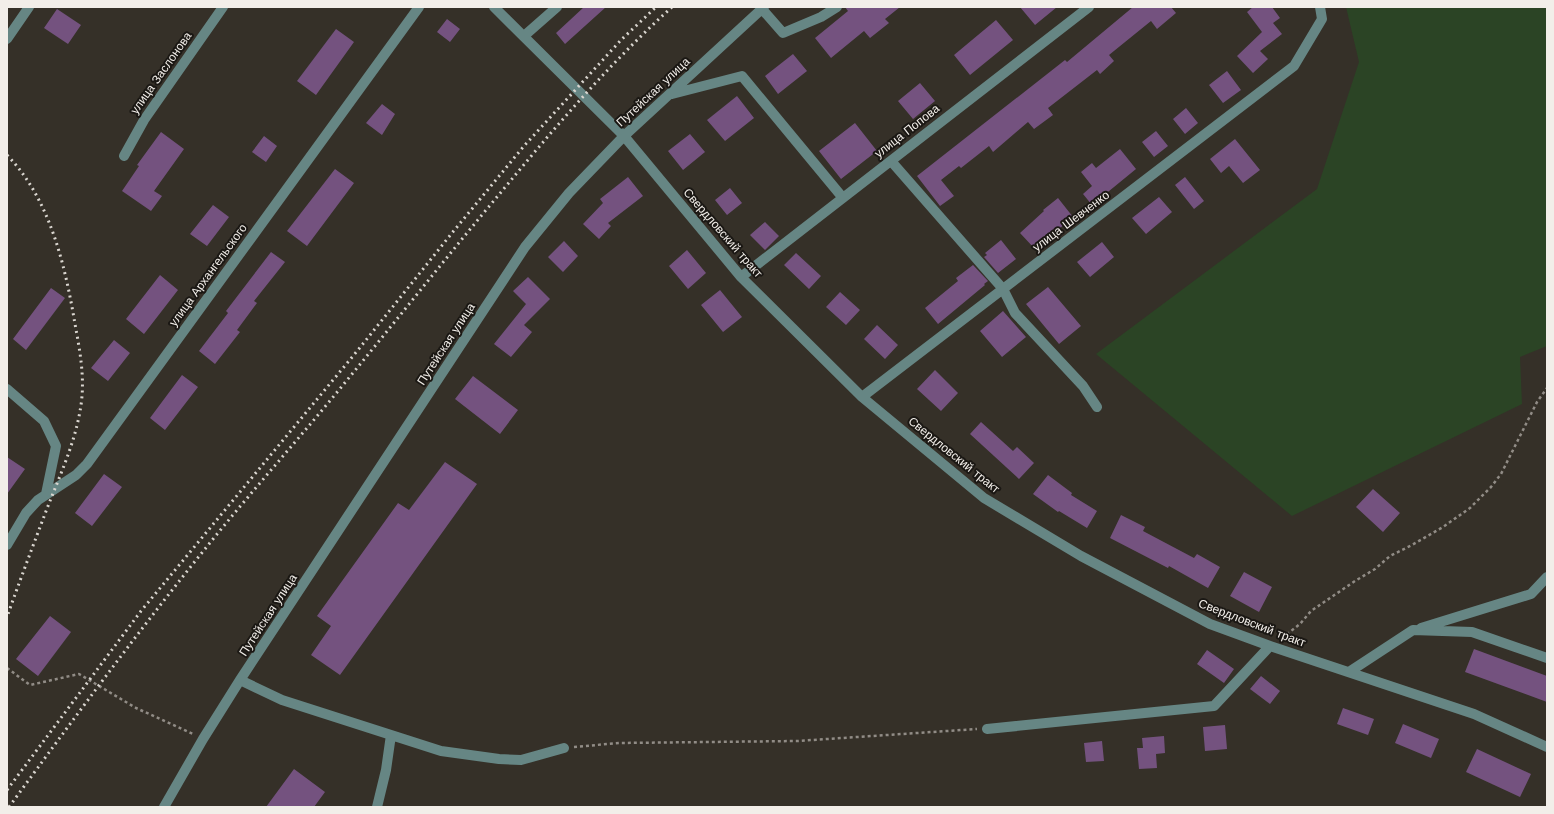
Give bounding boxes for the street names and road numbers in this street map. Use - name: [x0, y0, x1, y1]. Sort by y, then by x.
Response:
- street label: улица Заслонова: [127, 29, 195, 117]
- street label: Путейская улица: [613, 54, 693, 130]
- street label: улица Попова: [872, 101, 942, 161]
- street label: Свердловский тракт: [680, 186, 766, 281]
- street label: улица Шевченко: [1030, 187, 1112, 254]
- street label: улица Архангельского: [166, 221, 250, 329]
- street label: Путейская улица: [414, 300, 478, 388]
- street label: Свердловский тракт: [905, 414, 1003, 496]
- street label: Путейская улица: [236, 571, 300, 659]
- street label: Свердловский тракт: [1197, 596, 1308, 650]

